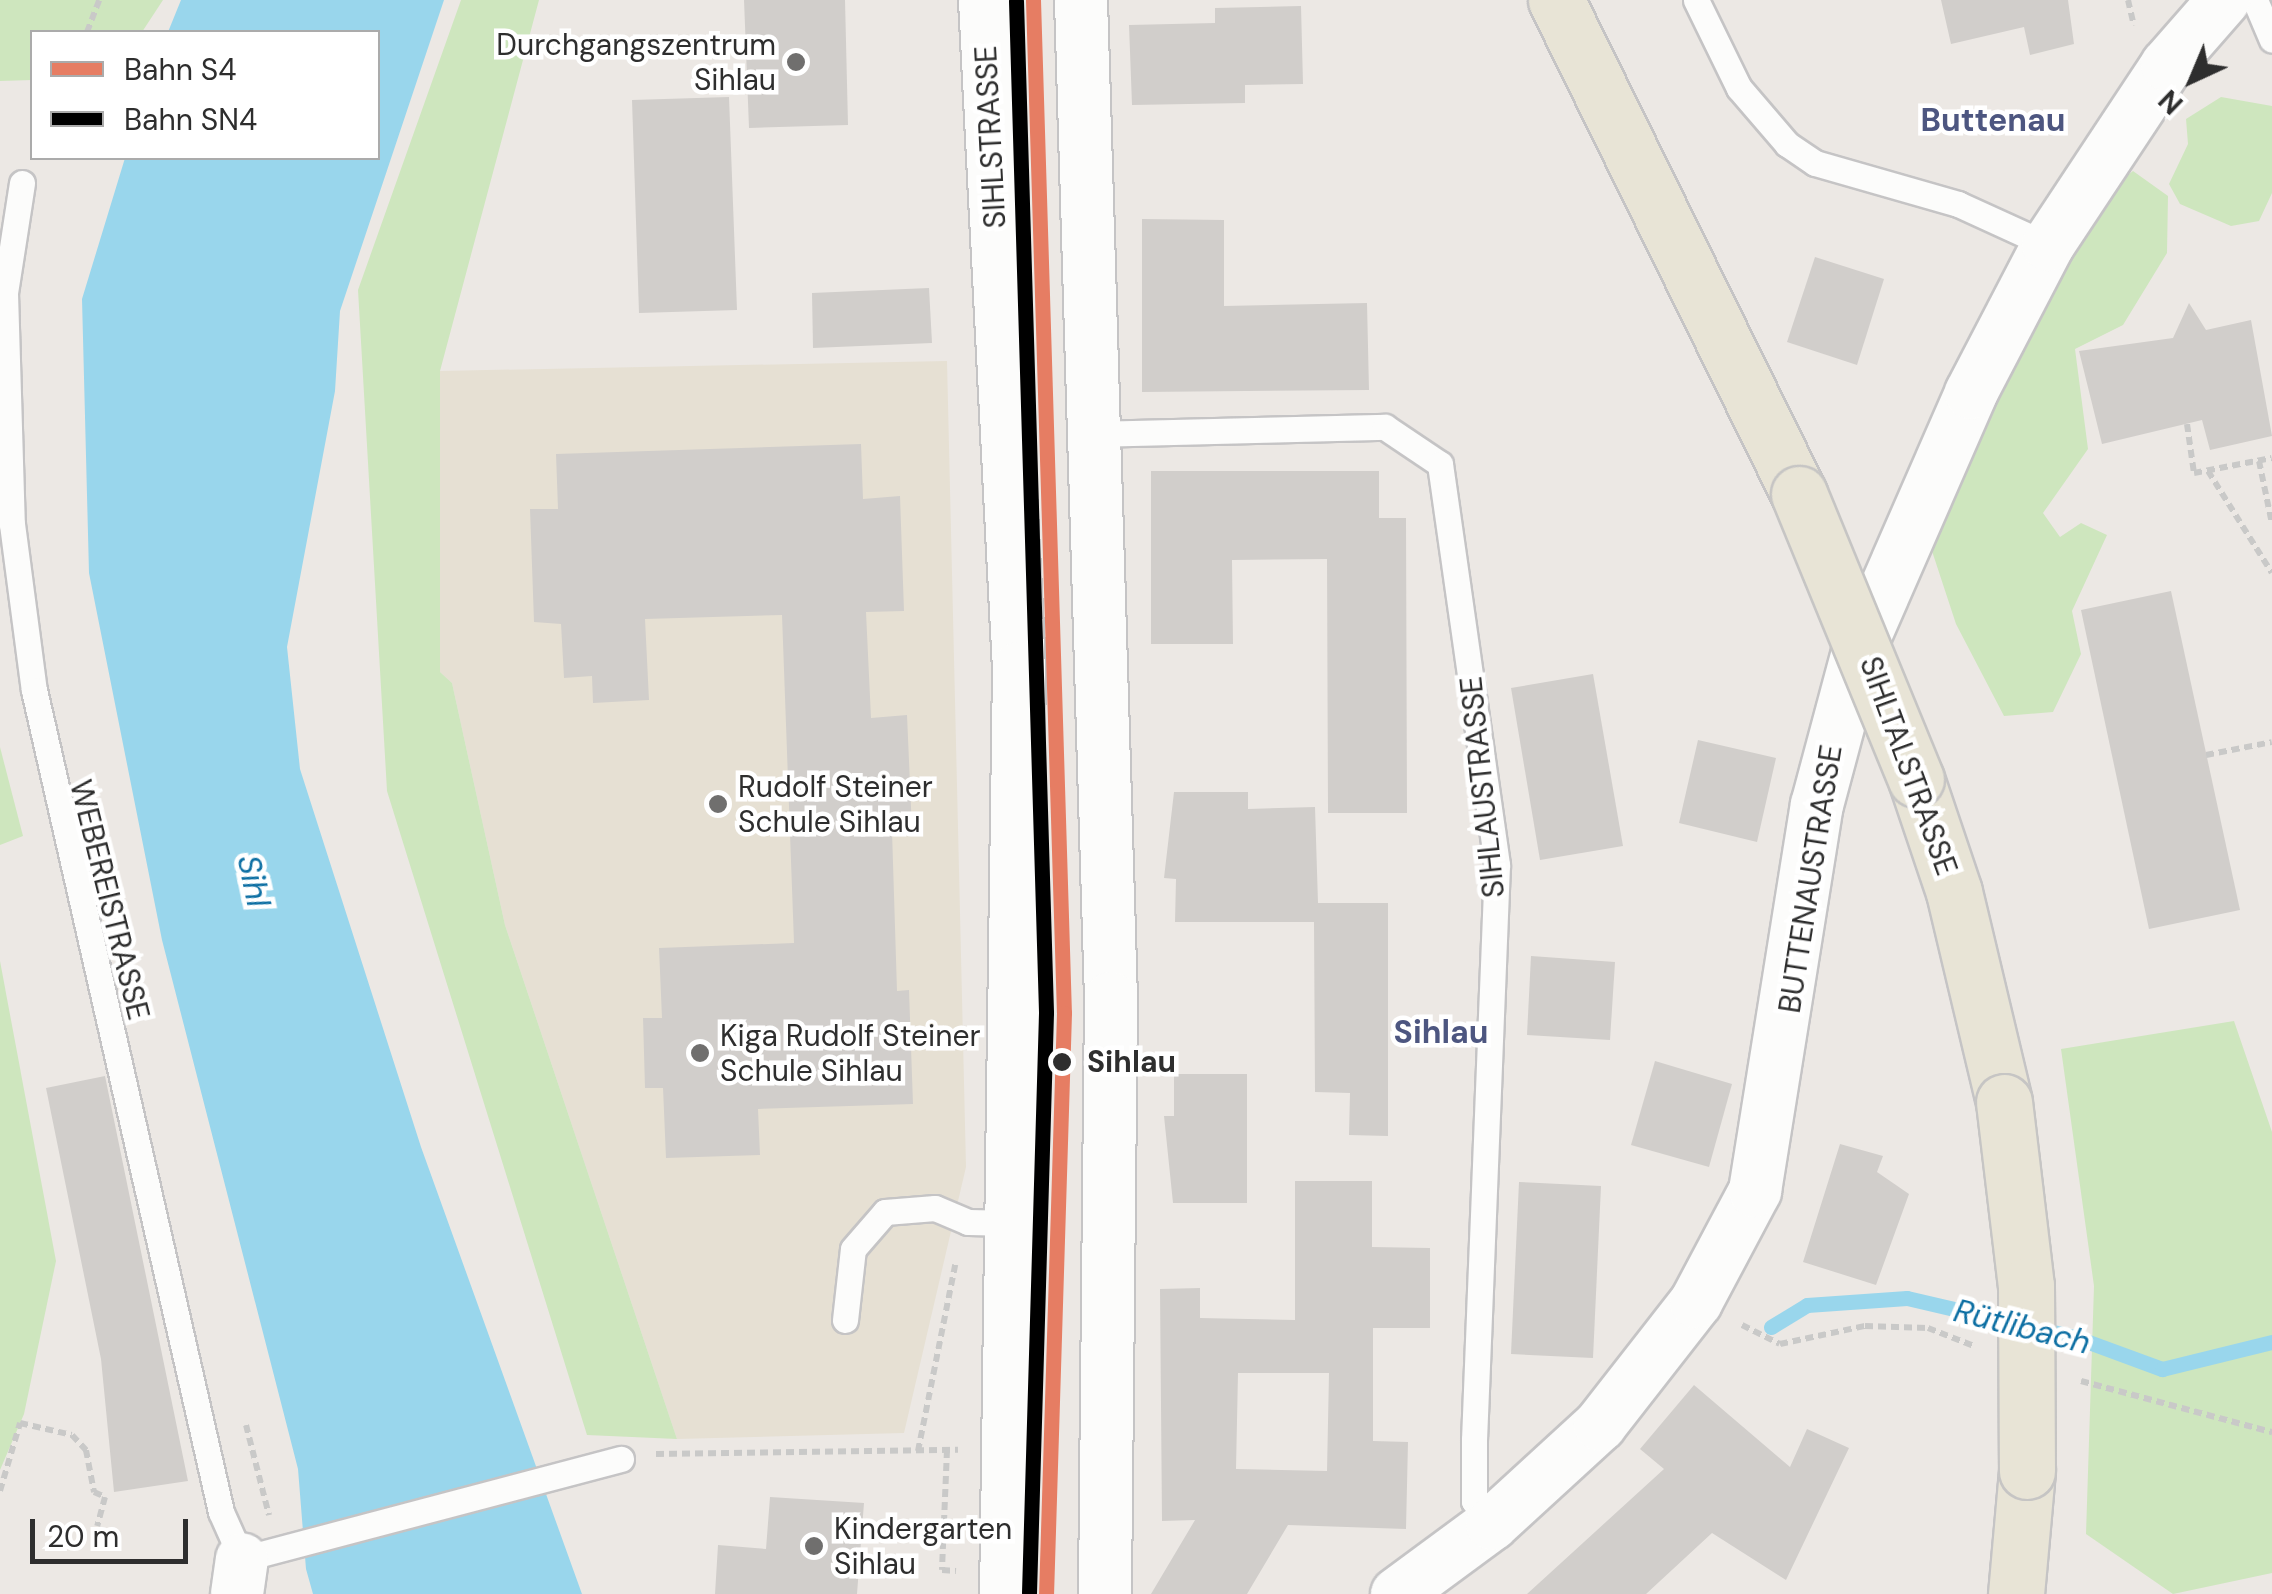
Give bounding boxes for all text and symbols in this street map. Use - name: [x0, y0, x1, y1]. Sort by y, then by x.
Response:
- place label: Durchgangszentrum Sihlau: [496, 27, 776, 98]
- legend: [30, 30, 380, 160]
- north arrow: [2142, 30, 2242, 130]
- street label: SIHLSTRASSE: [968, 45, 1014, 229]
- text: Bahn S4: [124, 50, 236, 89]
- marker: Durchgangszentrum Sihlau: [785, 51, 807, 73]
- text: N: [2151, 82, 2191, 122]
- text: Bahn SN4: [124, 100, 257, 139]
- district label: Buttenau: [1921, 101, 2065, 139]
- street label: SIHLTALSTRASSE: [1852, 652, 1964, 880]
- street label: SIHLAUSTRASSE: [1453, 674, 1513, 900]
- street label: BUTTENAUSTRASSE: [1772, 742, 1850, 1016]
- place label: Rudolf Steiner Schule Sihlau: [738, 769, 933, 840]
- street label: WEBEREISTRASSE: [62, 776, 156, 1024]
- marker: Rudolf Steiner Schule Sihlau: [707, 793, 729, 815]
- water label: Sihl: [229, 852, 277, 910]
- district label: Sihlau: [1394, 1013, 1488, 1051]
- place label: Kiga Rudolf Steiner Schule Sihlau: [720, 1018, 981, 1088]
- marker: Kiga Rudolf Steiner Schule Sihlau: [689, 1042, 711, 1064]
- place label: Sihlau: [1087, 1044, 1176, 1080]
- marker: Sihlau: [1046, 1046, 1078, 1078]
- water label: Rütlibach: [1950, 1292, 2094, 1362]
- scale bar: [35, 1499, 192, 1561]
- place label: Kindergarten Sihlau: [834, 1511, 1012, 1582]
- text: 20 m: [47, 1517, 119, 1556]
- marker: Kindergarten Sihlau: [803, 1535, 825, 1557]

